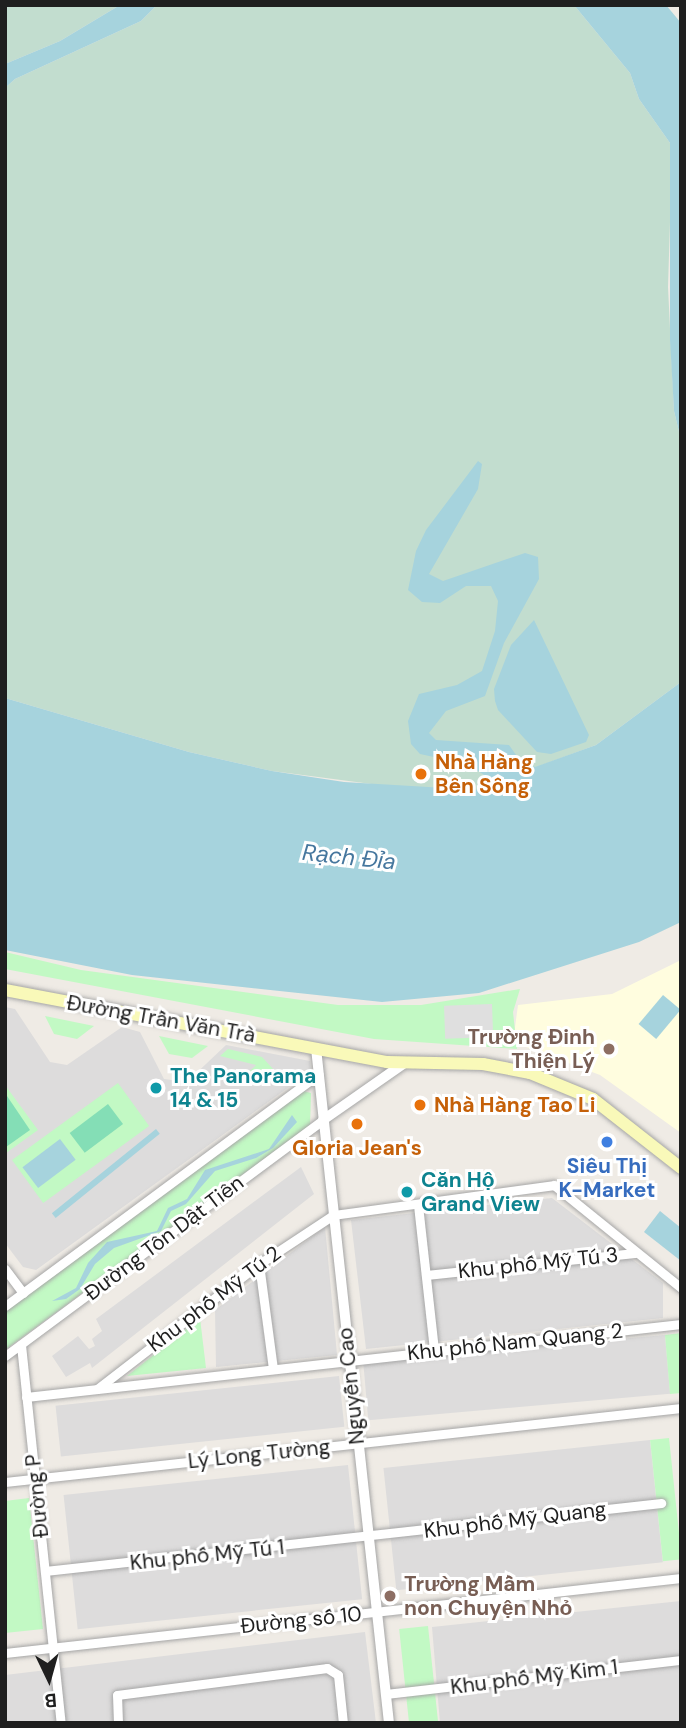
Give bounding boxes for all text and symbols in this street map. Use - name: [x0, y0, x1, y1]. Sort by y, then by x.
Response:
- place label: Nhà Hàng Bên Sông: [435, 749, 533, 799]
- marker: Nhà Hàng Bên Sông: [413, 766, 429, 782]
- water label: Rạch Đỉa: [301, 838, 397, 876]
- street label: Đường Trần Văn Trà: [65, 990, 257, 1048]
- place label: Trường Đinh Thiện Lý: [468, 1024, 595, 1074]
- marker: Trường Đinh Thiện Lý: [601, 1041, 617, 1057]
- place label: The Panorama 14 & 15: [170, 1063, 316, 1113]
- marker: The Panorama 14 & 15: [148, 1080, 164, 1096]
- place label: Nhà Hàng Tao Li: [434, 1092, 595, 1118]
- marker: Nhà Hàng Tao Li: [412, 1097, 428, 1113]
- marker: Gloria Jean's: [349, 1116, 365, 1132]
- marker: Siêu Thị K-Market: [599, 1134, 615, 1150]
- place label: Gloria Jean's: [292, 1135, 422, 1161]
- place label: Siêu Thị K-Market: [559, 1153, 655, 1203]
- place label: Căn Hộ Grand View: [421, 1167, 540, 1217]
- street label: Đường Tôn Dật Tiên: [79, 1170, 249, 1306]
- marker: Căn Hộ Grand View: [399, 1184, 415, 1200]
- street label: Khu phố Mỹ Tú 2: [142, 1241, 286, 1357]
- street label: Khu phố Mỹ Tú 3: [457, 1242, 619, 1284]
- street label: Khu phố Nam Quang 2: [406, 1318, 624, 1366]
- street label: Nguyễn Cao: [332, 1326, 370, 1446]
- street label: Lý Long Tường: [187, 1434, 331, 1474]
- street label: Đường P: [20, 1453, 54, 1539]
- street label: Khu phố Mỹ Quang: [422, 1496, 608, 1544]
- street label: Khu phố Mỹ Tú 1: [129, 1534, 285, 1576]
- place label: Trường Mầm non Chuyện Nhỏ: [404, 1571, 572, 1621]
- marker: Trường Mầm non Chuyện Nhỏ: [382, 1588, 398, 1604]
- street label: Đường số 10: [239, 1601, 363, 1639]
- north arrow: [14, 1644, 84, 1714]
- street label: Khu phố Mỹ Kim 1: [449, 1654, 619, 1700]
- text: B: [44, 1687, 58, 1713]

